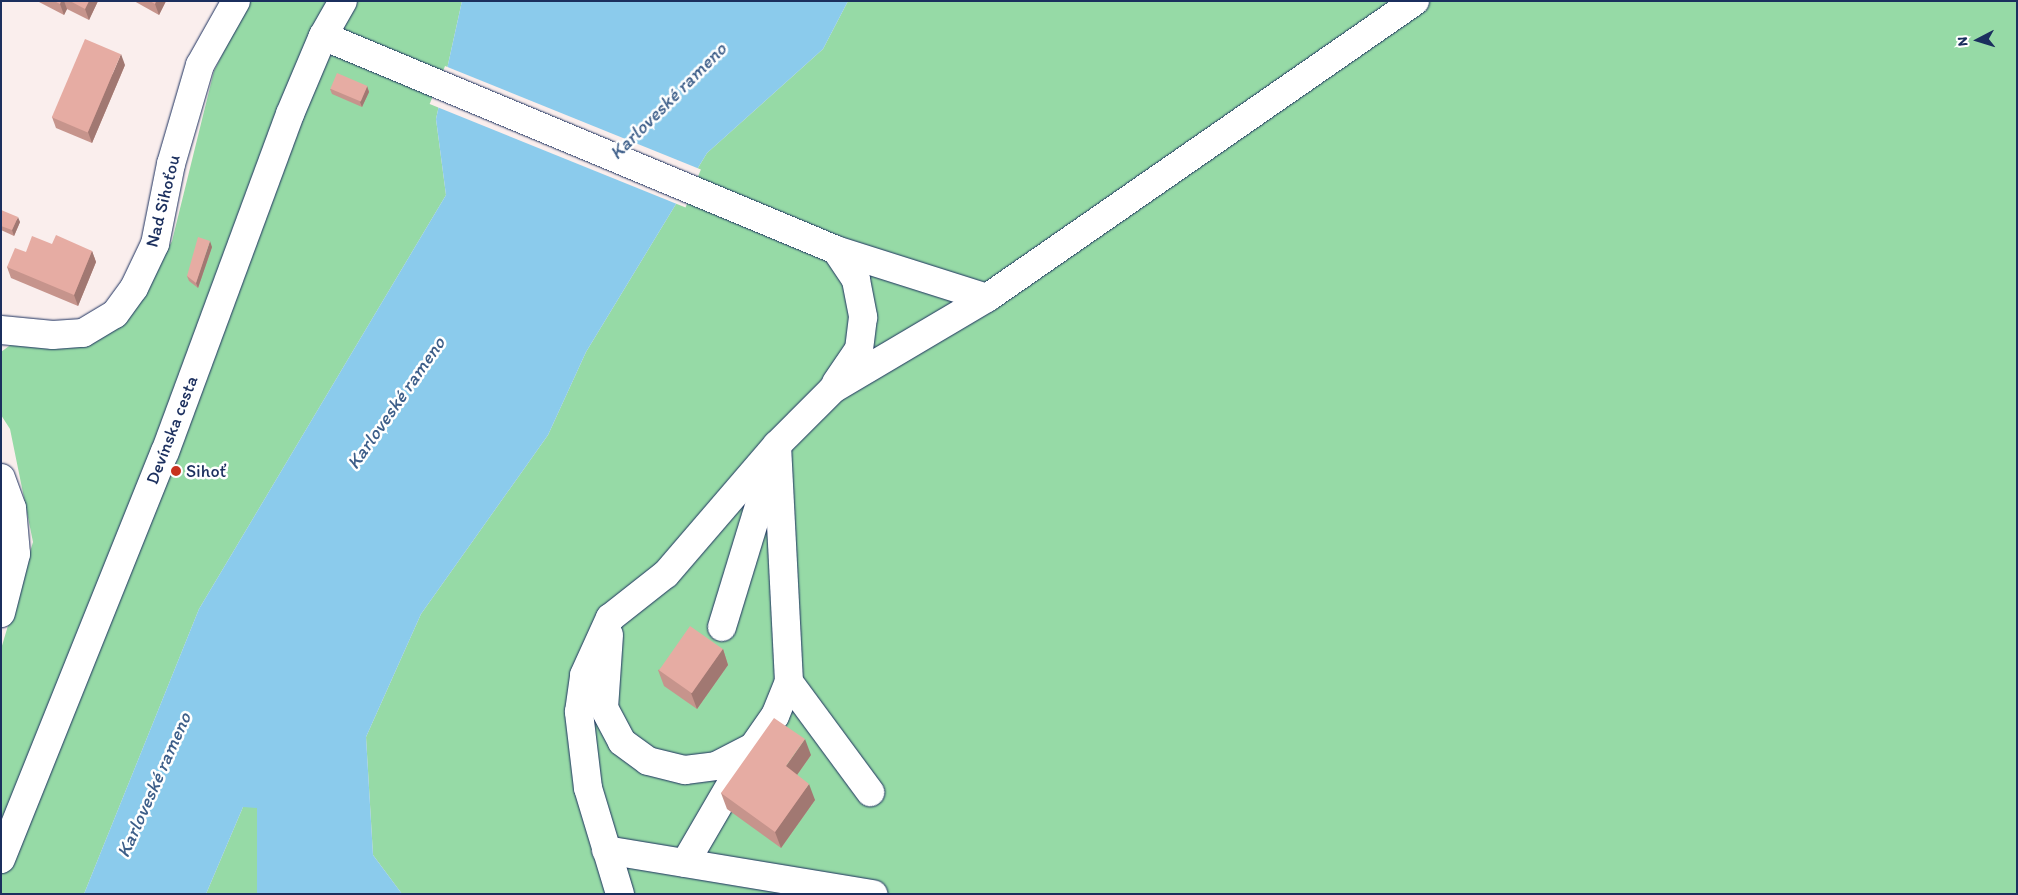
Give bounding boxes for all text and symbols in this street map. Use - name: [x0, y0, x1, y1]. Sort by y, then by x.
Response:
- north arrow: [1953, 15, 2003, 65]
- text: N: [1954, 36, 1971, 47]
- water label: Karloveské rameno: [605, 38, 731, 164]
- street label: Nad Sihoťou: [141, 152, 185, 250]
- water label: Karloveské rameno: [342, 332, 450, 474]
- street label: Devínska cesta: [141, 373, 203, 487]
- place label: Sihoť: [186, 460, 226, 482]
- marker: Sihoť: [170, 465, 182, 477]
- water label: Karloveské rameno: [112, 709, 196, 861]

